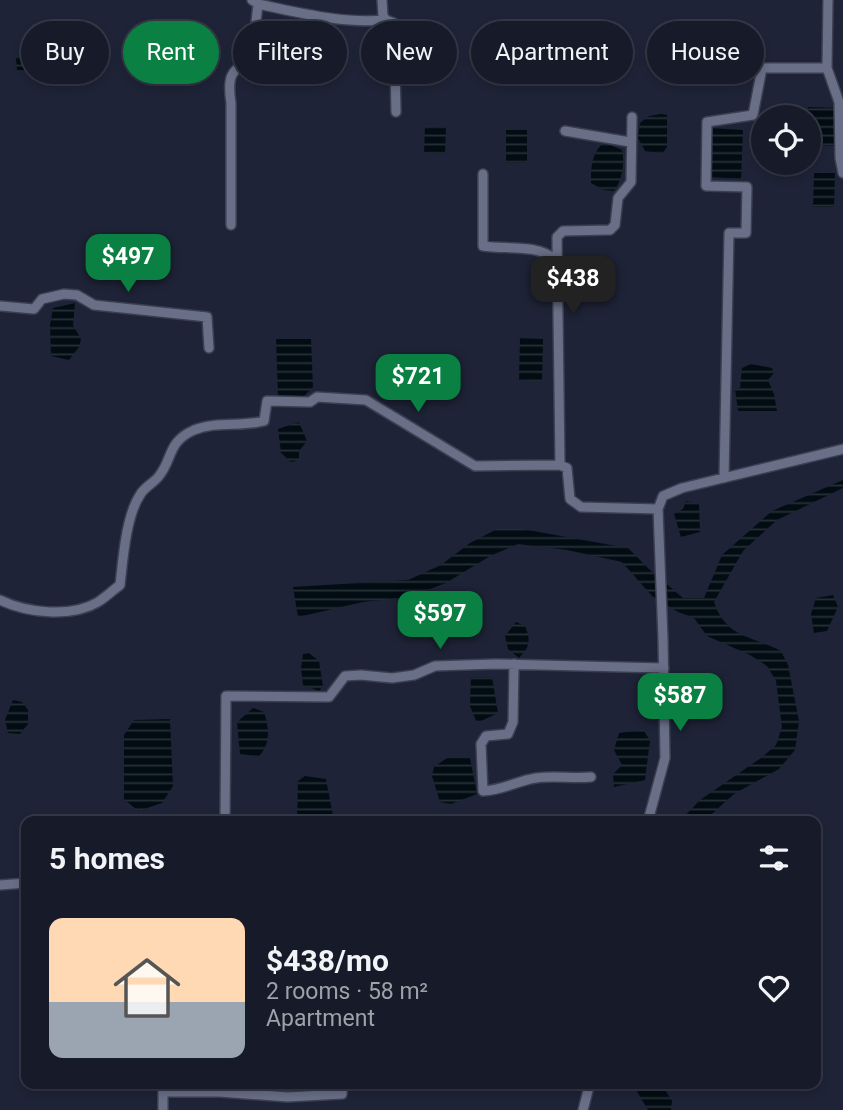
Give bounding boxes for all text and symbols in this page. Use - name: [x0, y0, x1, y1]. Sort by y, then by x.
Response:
- chip: Buy: [21, 21, 109, 84]
- chip: Rent: [123, 21, 219, 84]
- chip: Filters: [233, 21, 347, 84]
- chip: New: [361, 21, 457, 84]
- chip: Apartment: [471, 21, 633, 84]
- chip: House: [647, 21, 764, 84]
- map controls: [751, 105, 821, 175]
- button: locate: [751, 105, 821, 175]
- pin: $497: [87, 234, 169, 294]
- text: $497: [102, 243, 154, 270]
- pin: $438: [532, 256, 614, 316]
- text: $438: [547, 265, 599, 292]
- pin: $721: [377, 354, 459, 414]
- text: $721: [392, 363, 444, 390]
- pin: $597: [399, 592, 481, 651]
- text: $597: [414, 600, 466, 627]
- pin: $587: [639, 674, 721, 733]
- text: $587: [654, 682, 706, 709]
- icon: filters: [755, 839, 793, 877]
- text: 5 homes: [49, 841, 165, 876]
- text: $438/mo: [266, 943, 389, 978]
- icon: home: [105, 946, 189, 1030]
- icon: heart: [755, 969, 793, 1007]
- text: 2 rooms · 58 m²: [266, 978, 428, 1005]
- text: Apartment: [266, 1005, 375, 1032]

